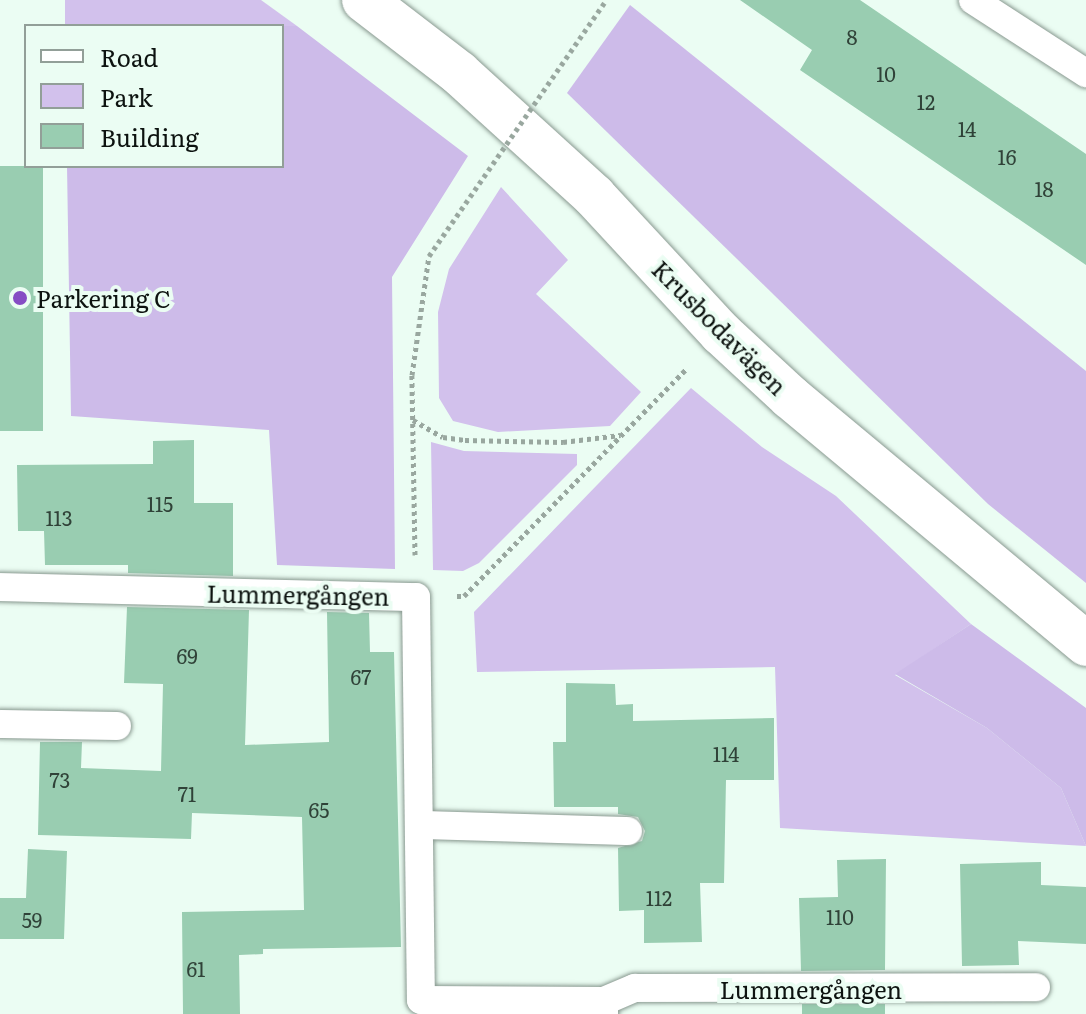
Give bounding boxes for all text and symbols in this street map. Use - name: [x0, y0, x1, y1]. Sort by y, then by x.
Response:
- legend: [24, 24, 284, 168]
- house number: 8: [846, 24, 858, 48]
- text: Road: [100, 39, 158, 74]
- house number: 10: [876, 61, 896, 85]
- text: Park: [100, 79, 153, 114]
- house number: 12: [917, 89, 935, 113]
- house number: 14: [958, 116, 976, 140]
- text: Building: [100, 119, 199, 154]
- house number: 16: [998, 144, 1016, 168]
- house number: 18: [1034, 176, 1054, 200]
- street label: Krusbodavägen: [647, 254, 793, 400]
- place label: Parkering C: [36, 284, 171, 312]
- marker: Parkering C: [11, 289, 29, 307]
- house number: 115: [147, 491, 173, 515]
- house number: 113: [45, 505, 73, 529]
- street label: Lummergången: [207, 578, 389, 610]
- house number: 69: [176, 643, 198, 667]
- house number: 67: [351, 664, 371, 688]
- house number: 114: [713, 741, 739, 765]
- house number: 73: [50, 767, 70, 791]
- house number: 71: [178, 781, 196, 805]
- house number: 65: [309, 797, 329, 821]
- house number: 112: [646, 885, 672, 909]
- house number: 110: [826, 904, 854, 928]
- house number: 59: [22, 907, 42, 931]
- house number: 61: [187, 956, 205, 980]
- street label: Lummergången: [720, 975, 902, 1003]

